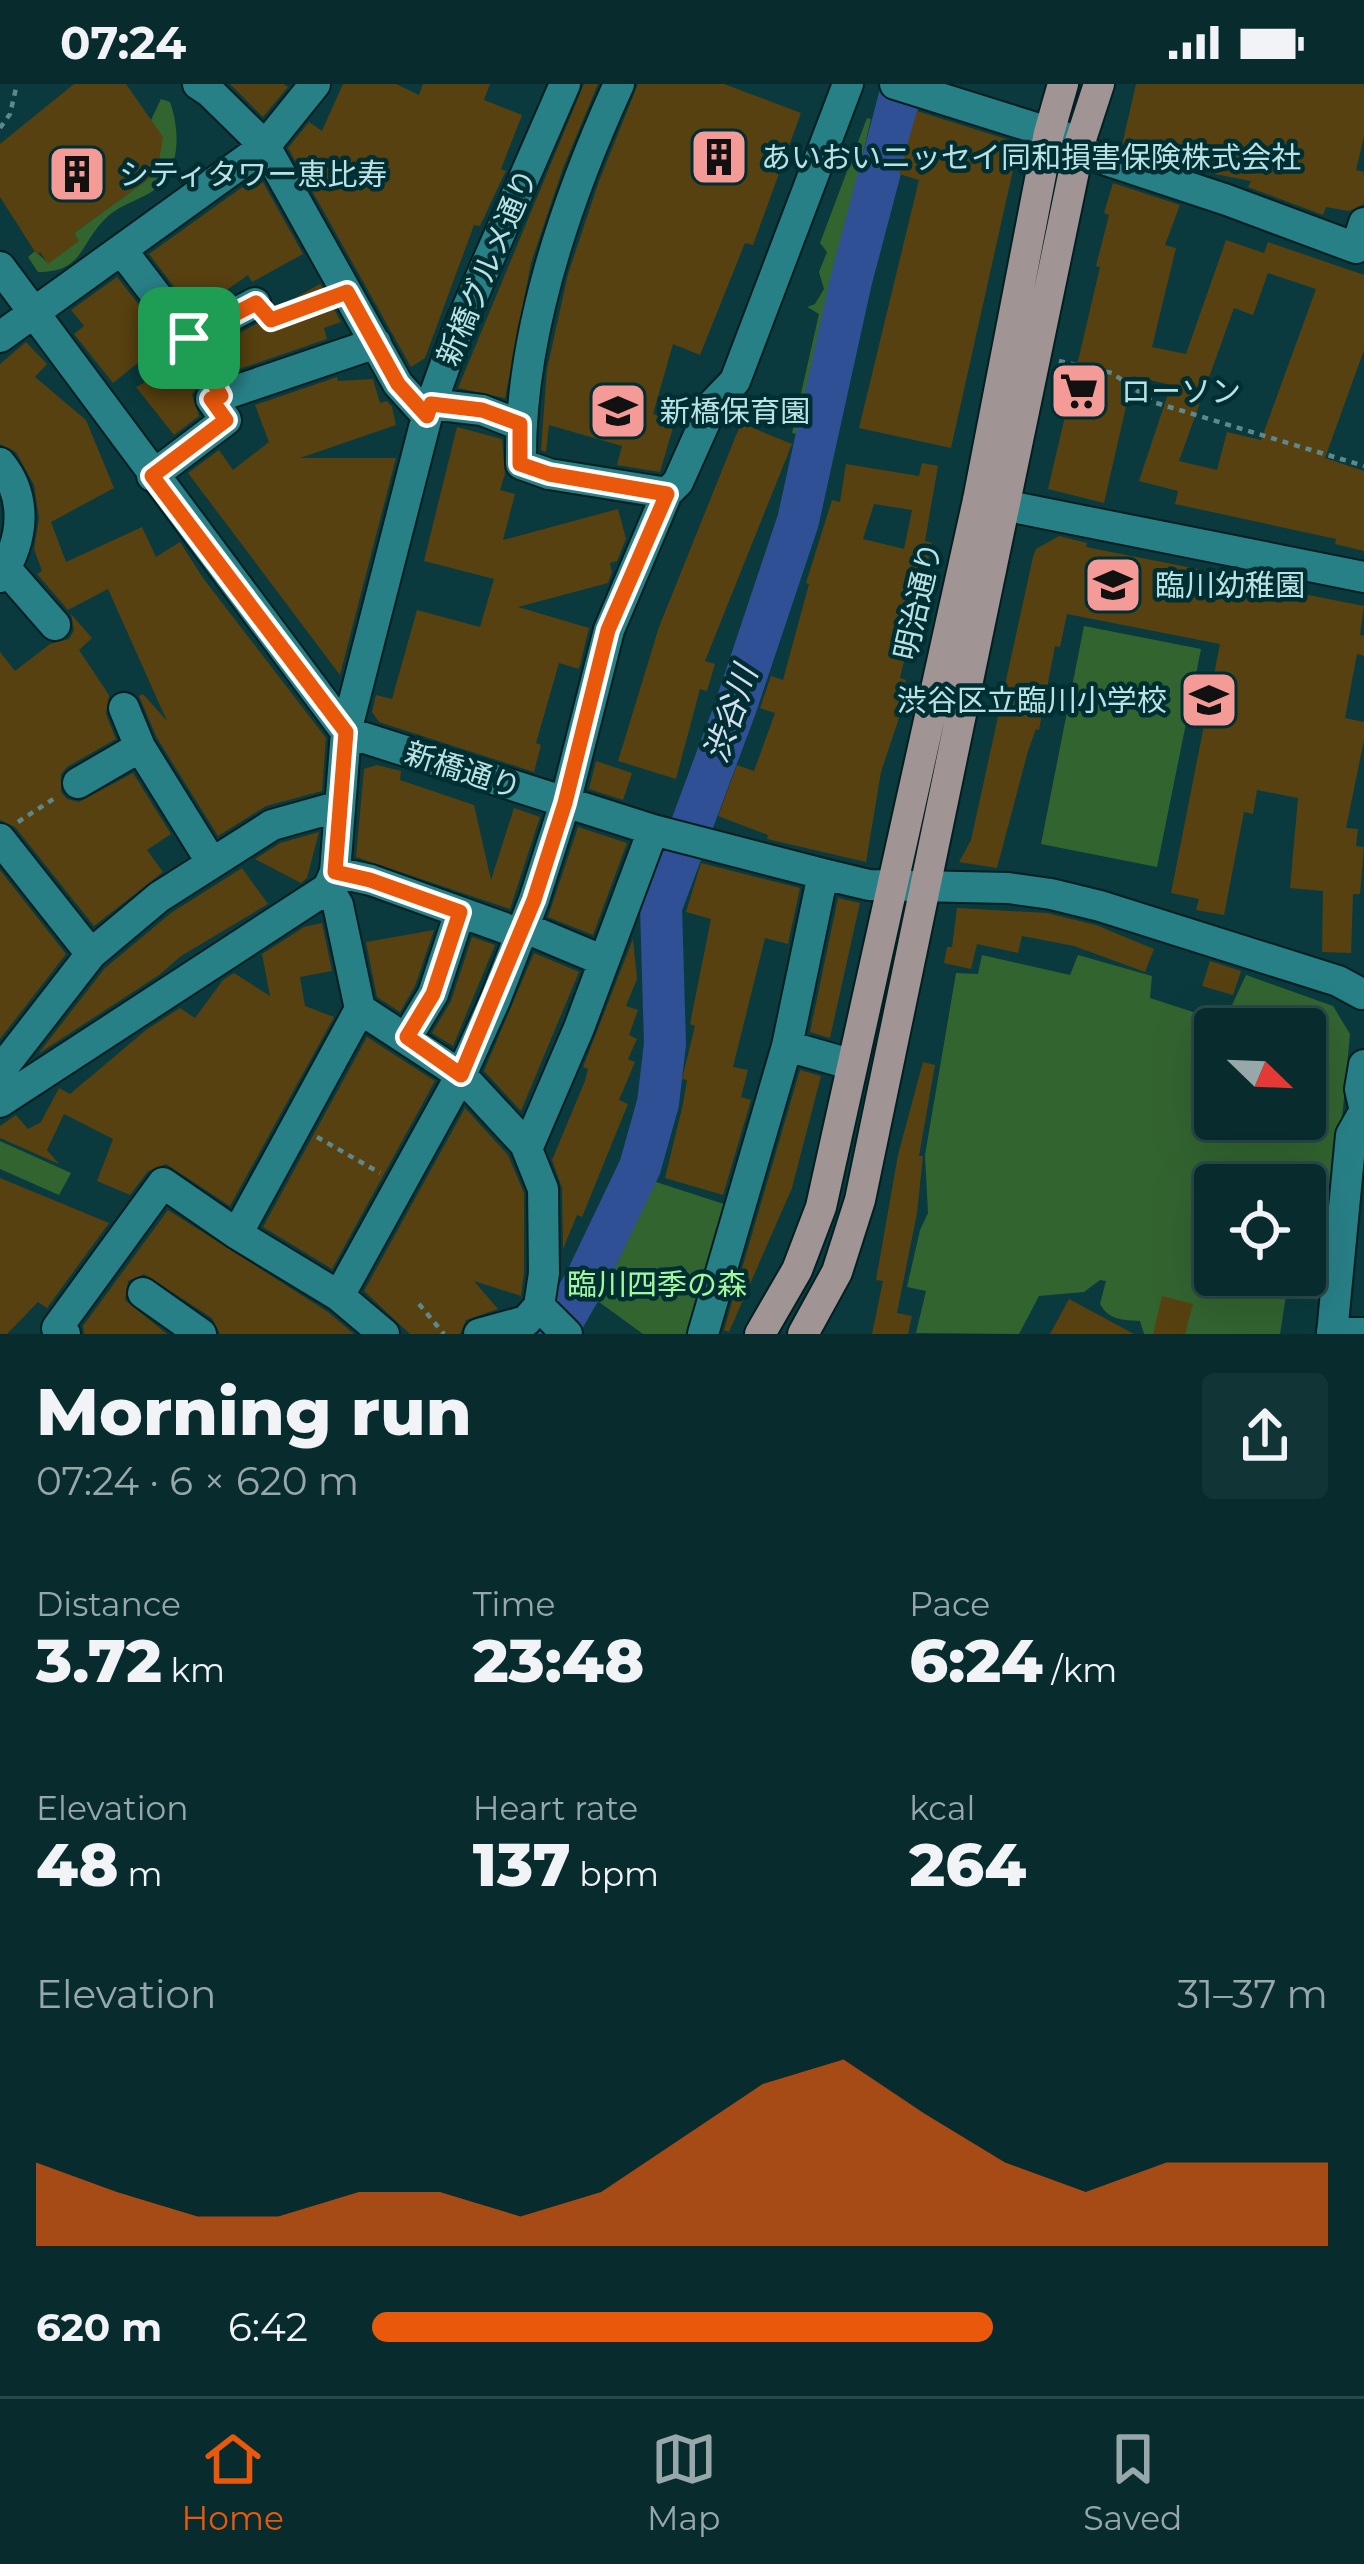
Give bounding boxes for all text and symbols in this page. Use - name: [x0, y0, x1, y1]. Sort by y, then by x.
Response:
- text: 07:24: [60, 15, 186, 70]
- building icon: あいおいニッセイ同和損害保険株式会社: [688, 126, 750, 188]
- place label: あいおいニッセイ同和損害保険株式会社: [761, 139, 1301, 176]
- building icon: シティタワー恵比寿: [46, 143, 108, 205]
- place label: シティタワー恵比寿: [119, 156, 387, 193]
- street label: 新橋グルメ通り: [429, 163, 545, 371]
- pin: [138, 287, 240, 389]
- icon: arrive: [156, 305, 222, 371]
- supermarket icon: ローソン: [1048, 360, 1110, 422]
- place label: ローソン: [1121, 373, 1241, 410]
- school or university icon: 新橋保育園: [587, 380, 649, 442]
- place label: 新橋保育園: [660, 393, 810, 430]
- street label: 明治通り: [886, 538, 950, 664]
- school or university icon: 臨川幼稚園: [1082, 554, 1144, 616]
- place label: 臨川幼稚園: [1155, 567, 1305, 604]
- water label: 渋谷川: [695, 658, 766, 767]
- school or university icon: 渋谷区立臨川小学校: [1178, 669, 1240, 731]
- place label: 渋谷区立臨川小学校: [897, 682, 1167, 719]
- street label: 新橋通り: [400, 734, 526, 806]
- north arrow: [1194, 1008, 1326, 1140]
- map controls: [1194, 1008, 1326, 1296]
- button: locate: [1194, 1164, 1326, 1296]
- park label: 臨川四季の森: [567, 1266, 747, 1303]
- text: Morning run: [36, 1371, 472, 1452]
- button: share: [1202, 1373, 1328, 1499]
- text: 07:24 · 6 × 620 m: [36, 1457, 359, 1505]
- text: Distance: [36, 1584, 181, 1624]
- text: Time: [473, 1584, 555, 1624]
- text: Pace: [909, 1584, 990, 1624]
- text: 3.72: [36, 1624, 162, 1697]
- text: 23:48: [473, 1624, 645, 1697]
- text: 6:24: [909, 1624, 1043, 1697]
- text: km: [162, 1650, 225, 1690]
- text: /km: [1043, 1650, 1117, 1690]
- text: Elevation: [36, 1788, 189, 1828]
- text: Heart rate: [473, 1788, 638, 1828]
- text: kcal: [909, 1788, 975, 1828]
- text: 48: [36, 1828, 119, 1901]
- text: 137: [473, 1828, 571, 1901]
- text: 264: [909, 1828, 1026, 1901]
- text: m: [119, 1854, 162, 1894]
- text: bpm: [571, 1854, 659, 1894]
- text: Elevation: [36, 1970, 216, 2018]
- text: 31–37 m: [1177, 1970, 1328, 2018]
- text: 620 m: [36, 2303, 162, 2351]
- text: 6:42: [228, 2303, 308, 2351]
- tab: Home: [182, 2426, 284, 2538]
- tab: Map: [647, 2426, 720, 2538]
- tab: Saved: [1083, 2426, 1182, 2538]

